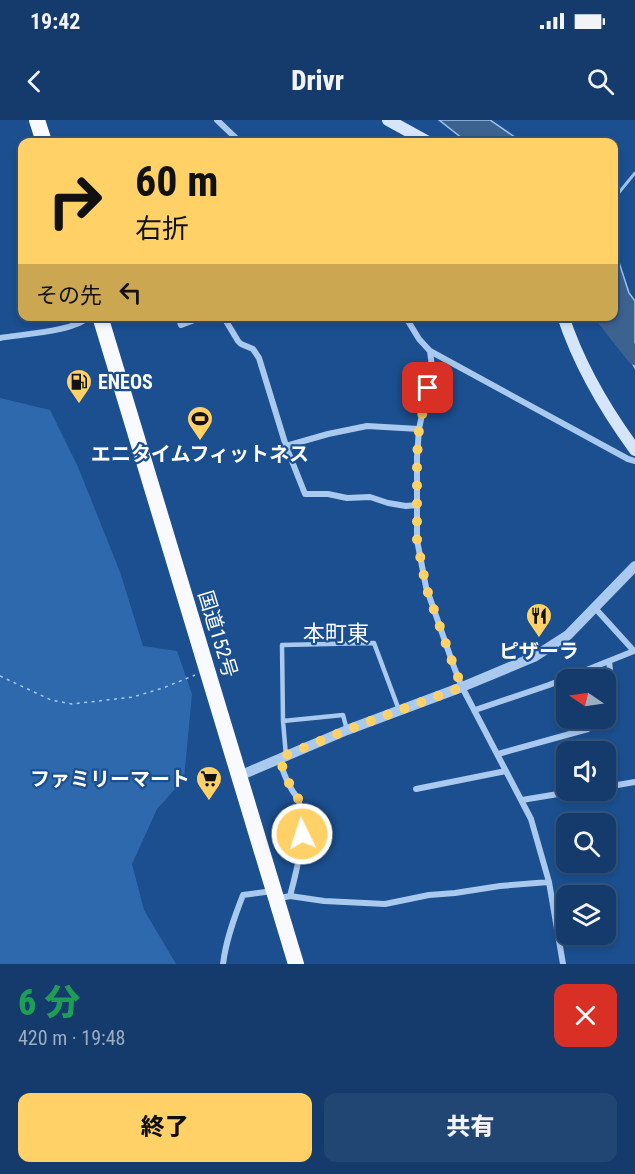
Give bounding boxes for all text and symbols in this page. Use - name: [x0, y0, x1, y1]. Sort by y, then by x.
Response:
- text: 19:42: [30, 9, 81, 34]
- icon: back: [18, 65, 51, 98]
- text: Drivr: [291, 65, 344, 97]
- icon: search: [584, 65, 617, 98]
- text: 60 m: [135, 157, 218, 206]
- icon: right: [36, 162, 114, 240]
- text: 右折: [135, 213, 189, 245]
- icon: left: [114, 276, 147, 309]
- text: その先: [36, 283, 102, 308]
- pin: [402, 362, 453, 413]
- fuel station icon: ENEOS: [64, 367, 94, 405]
- place label: ENEOS: [98, 370, 153, 394]
- icon: arrive: [411, 371, 444, 404]
- sports icon: エニタイムフィットネス: [185, 404, 215, 442]
- place label: エニタイムフィットネス: [91, 442, 309, 466]
- street label: 国道152号: [193, 588, 243, 680]
- restaurant icon: ピザーラ: [524, 601, 554, 639]
- district label: 本町東: [303, 621, 369, 646]
- place label: ピザーラ: [499, 639, 579, 663]
- north arrow: [556, 669, 616, 729]
- map controls: [556, 669, 616, 945]
- button: sound: [556, 741, 616, 801]
- supermarket icon: ファミリーマート: [194, 764, 224, 802]
- place label: ファミリーマート: [30, 767, 190, 791]
- position arrow: [270, 802, 334, 866]
- button: search: [556, 813, 616, 873]
- button: layers: [556, 885, 616, 945]
- text: 6 分: [18, 982, 81, 1024]
- button: close: [554, 984, 617, 1047]
- text: 420 m · 19:48: [18, 1026, 125, 1050]
- button: 終了: [18, 1093, 312, 1162]
- button: 共有: [324, 1093, 617, 1162]

